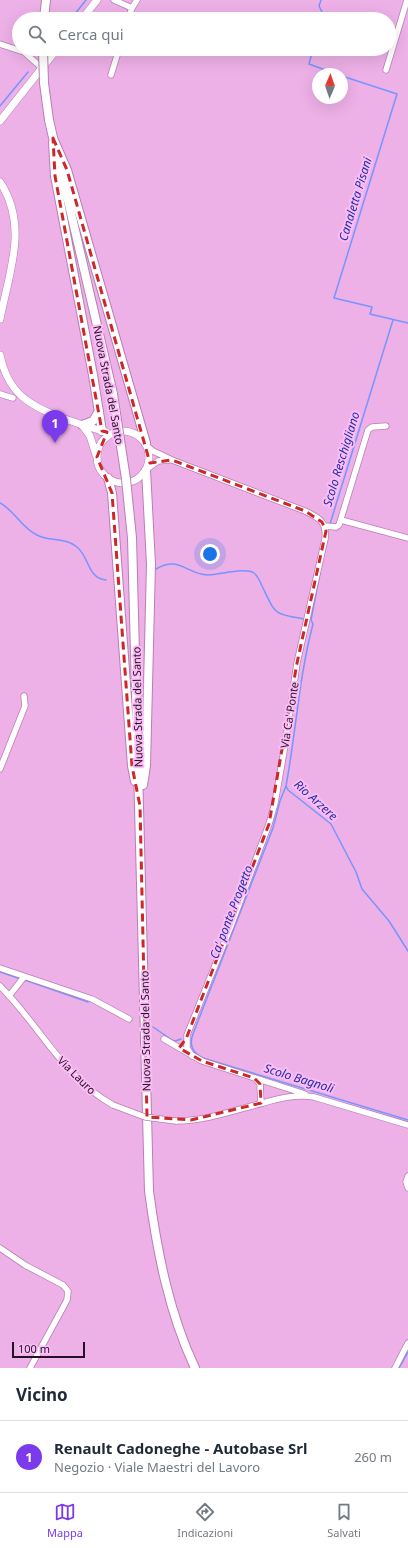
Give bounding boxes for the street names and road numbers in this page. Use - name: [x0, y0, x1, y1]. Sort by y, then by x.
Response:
- street label: Nuova Strada del Santo: [90, 324, 128, 446]
- street label: Nuova Strada del Santo: [128, 646, 146, 768]
- street label: Via Ca' Ponte: [276, 681, 302, 749]
- street label: Nuova Strada del Santo: [136, 970, 154, 1092]
- street label: Via Lauro: [55, 1053, 100, 1098]

